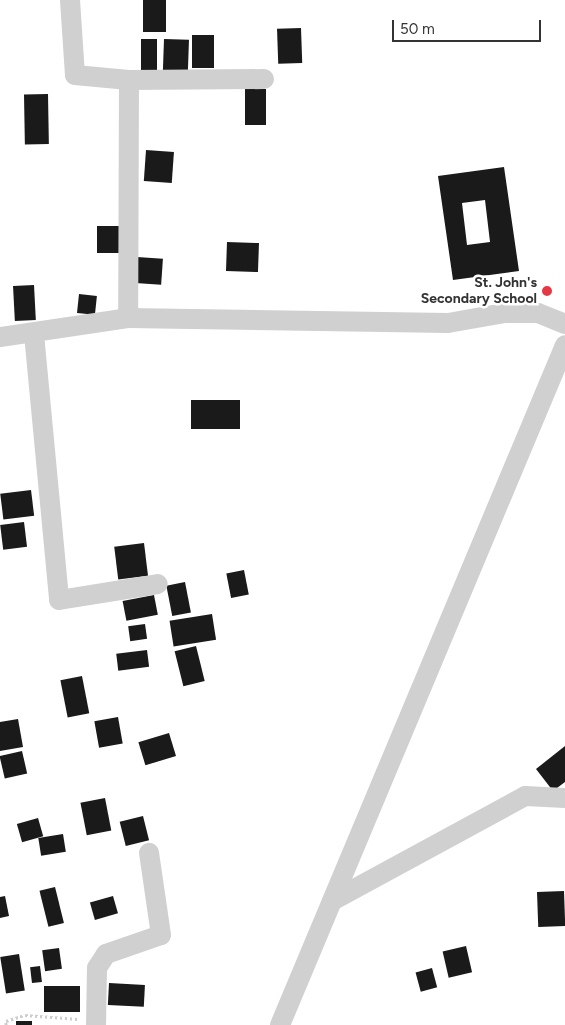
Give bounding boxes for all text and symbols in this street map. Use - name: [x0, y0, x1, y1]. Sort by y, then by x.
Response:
- scale bar: [395, 10, 544, 42]
- text: 50 m: [400, 20, 435, 38]
- place label: St. John's Secondary School: [421, 275, 537, 308]
- marker: St. John's Secondary School: [541, 285, 553, 297]

